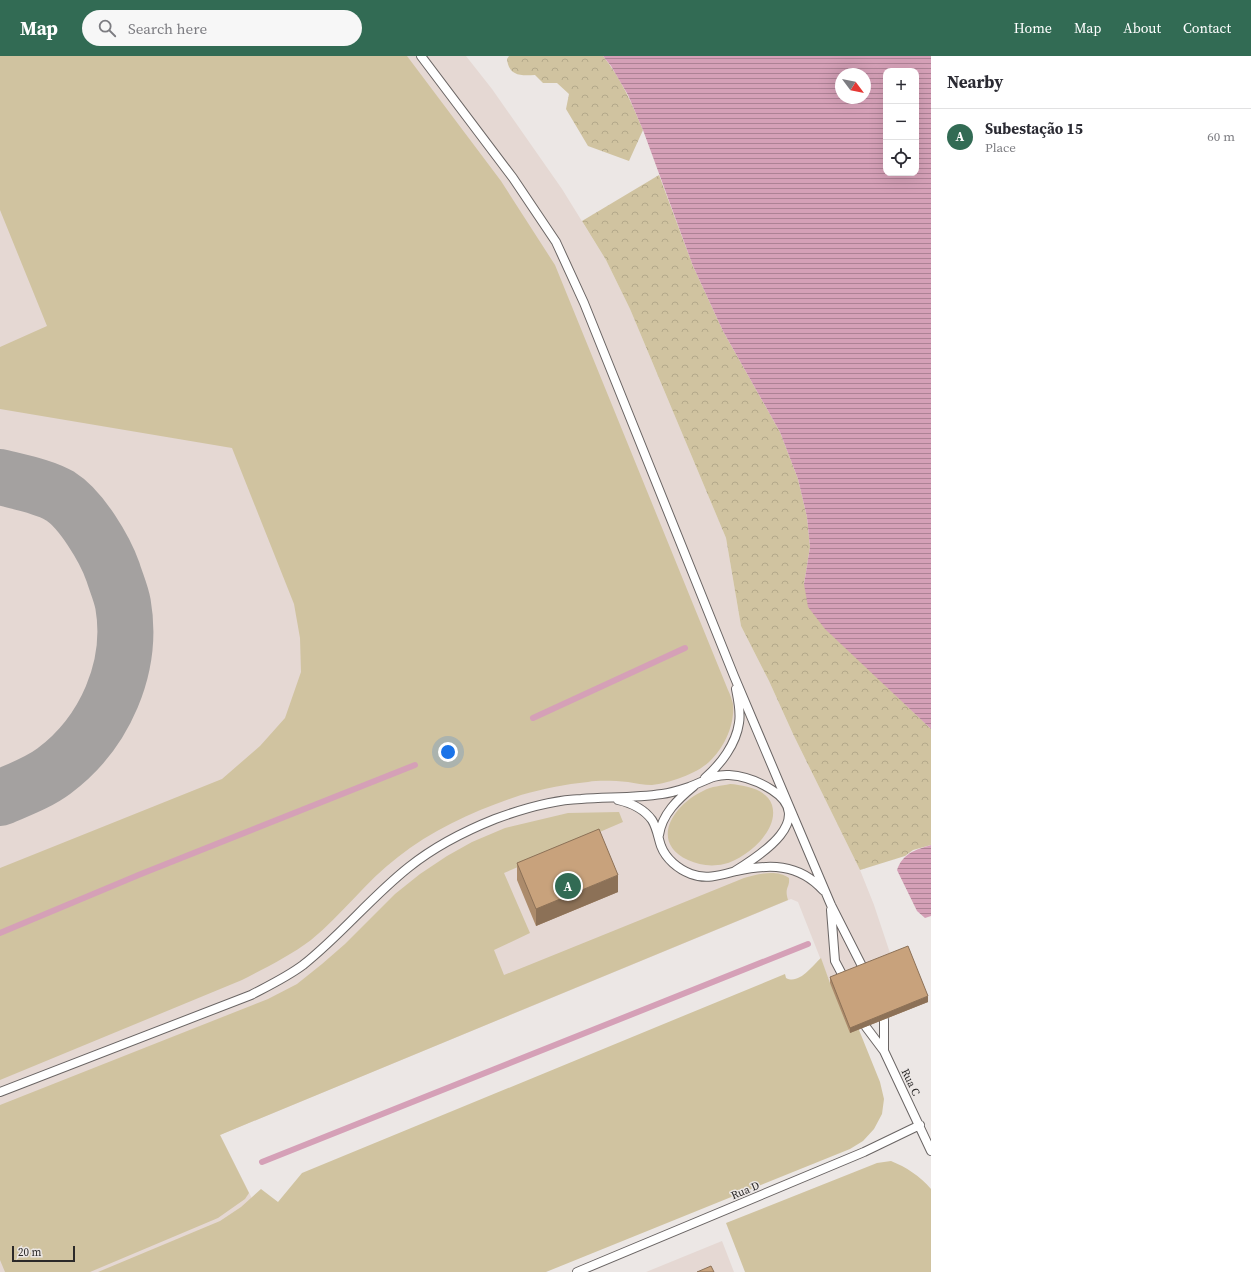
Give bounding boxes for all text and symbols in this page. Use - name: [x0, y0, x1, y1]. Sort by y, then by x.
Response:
- search box: [82, 10, 362, 46]
- text: Map: [20, 15, 58, 41]
- icon: search: [96, 17, 118, 39]
- text: Search here: [128, 18, 207, 39]
- text: Home: [1014, 18, 1052, 38]
- text: Map: [1074, 18, 1101, 38]
- text: About: [1123, 18, 1161, 38]
- text: Contact: [1183, 18, 1231, 38]
- north arrow: [835, 68, 871, 104]
- map controls: [883, 68, 919, 176]
- button: +: [883, 68, 919, 104]
- text: Nearby: [947, 70, 1003, 94]
- button: −: [883, 104, 919, 140]
- text: Subestação 15: [985, 118, 1083, 139]
- text: A: [956, 128, 964, 145]
- text: 60 m: [1207, 128, 1235, 145]
- text: Place: [985, 139, 1016, 156]
- button: locate: [883, 140, 919, 176]
- your location: [438, 742, 458, 762]
- pin: A: [555, 871, 581, 901]
- street label: Rua C: [898, 1066, 924, 1098]
- street label: Rua D: [729, 1178, 762, 1203]
- scale bar: [12, 1244, 75, 1263]
- text: 20 m: [18, 1245, 41, 1260]

